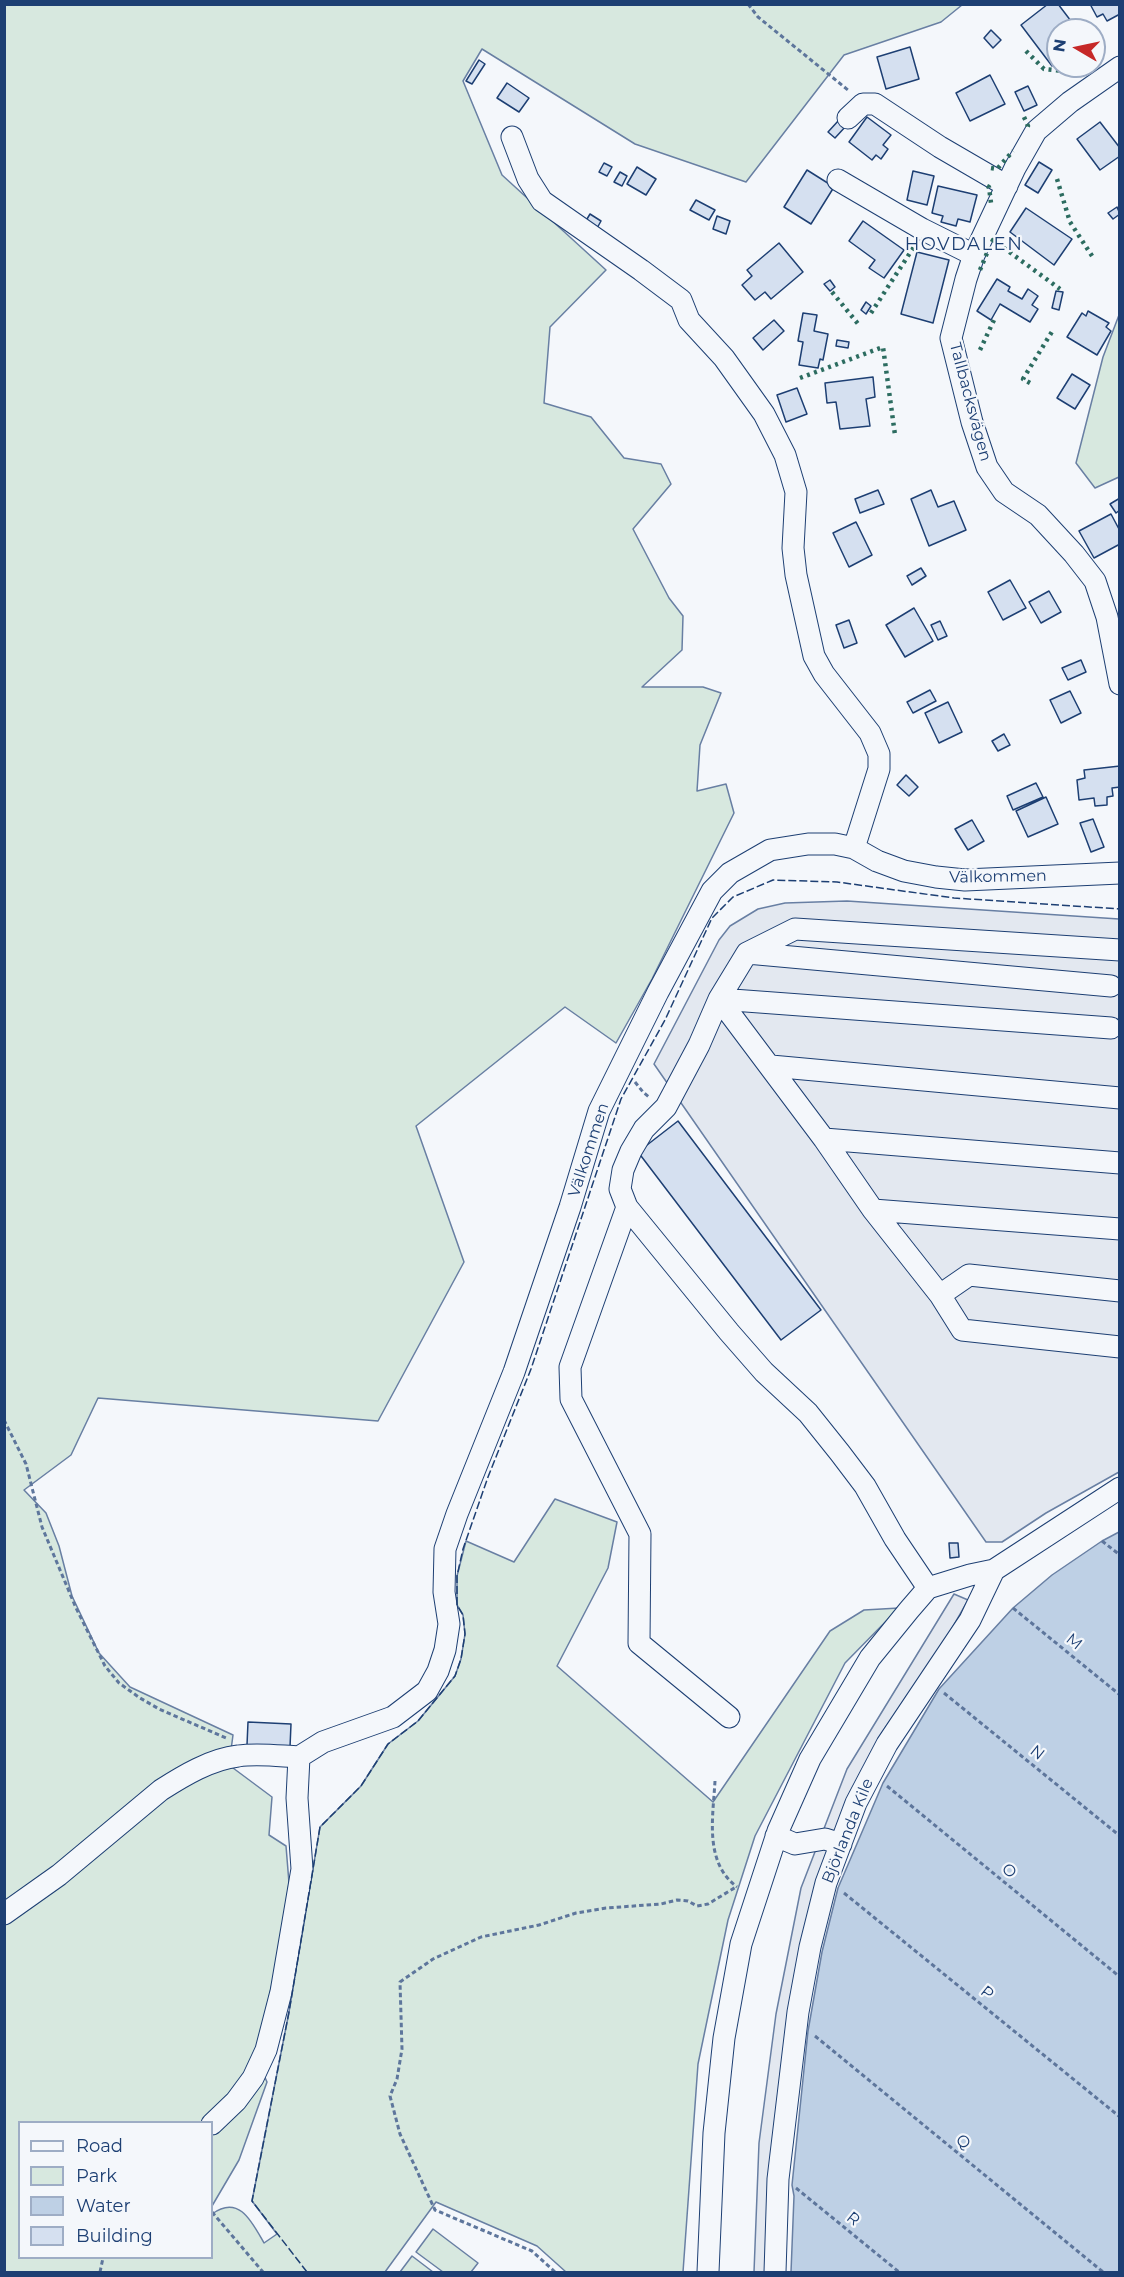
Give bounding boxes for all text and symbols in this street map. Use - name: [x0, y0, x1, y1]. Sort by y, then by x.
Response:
- north arrow: [1046, 18, 1106, 78]
- text: N: [1049, 38, 1070, 53]
- district label: HOVDALEN: [905, 234, 1023, 256]
- street label: Tallbacksvägen: [945, 341, 995, 463]
- street label: Välkommen: [949, 867, 1047, 887]
- street label: Välkommen: [565, 1101, 613, 1199]
- street label: M: [1062, 1630, 1086, 1654]
- street label: N: [1026, 1741, 1048, 1765]
- street label: Björlanda Kile: [818, 1776, 878, 1886]
- street label: O: [998, 1859, 1020, 1883]
- street label: P: [976, 1982, 998, 2004]
- legend: [18, 2121, 213, 2259]
- street label: Q: [952, 2130, 974, 2154]
- text: Road: [76, 2135, 123, 2157]
- text: Park: [76, 2165, 117, 2187]
- text: Water: [76, 2195, 131, 2217]
- street label: R: [842, 2208, 864, 2230]
- text: Building: [76, 2225, 153, 2247]

